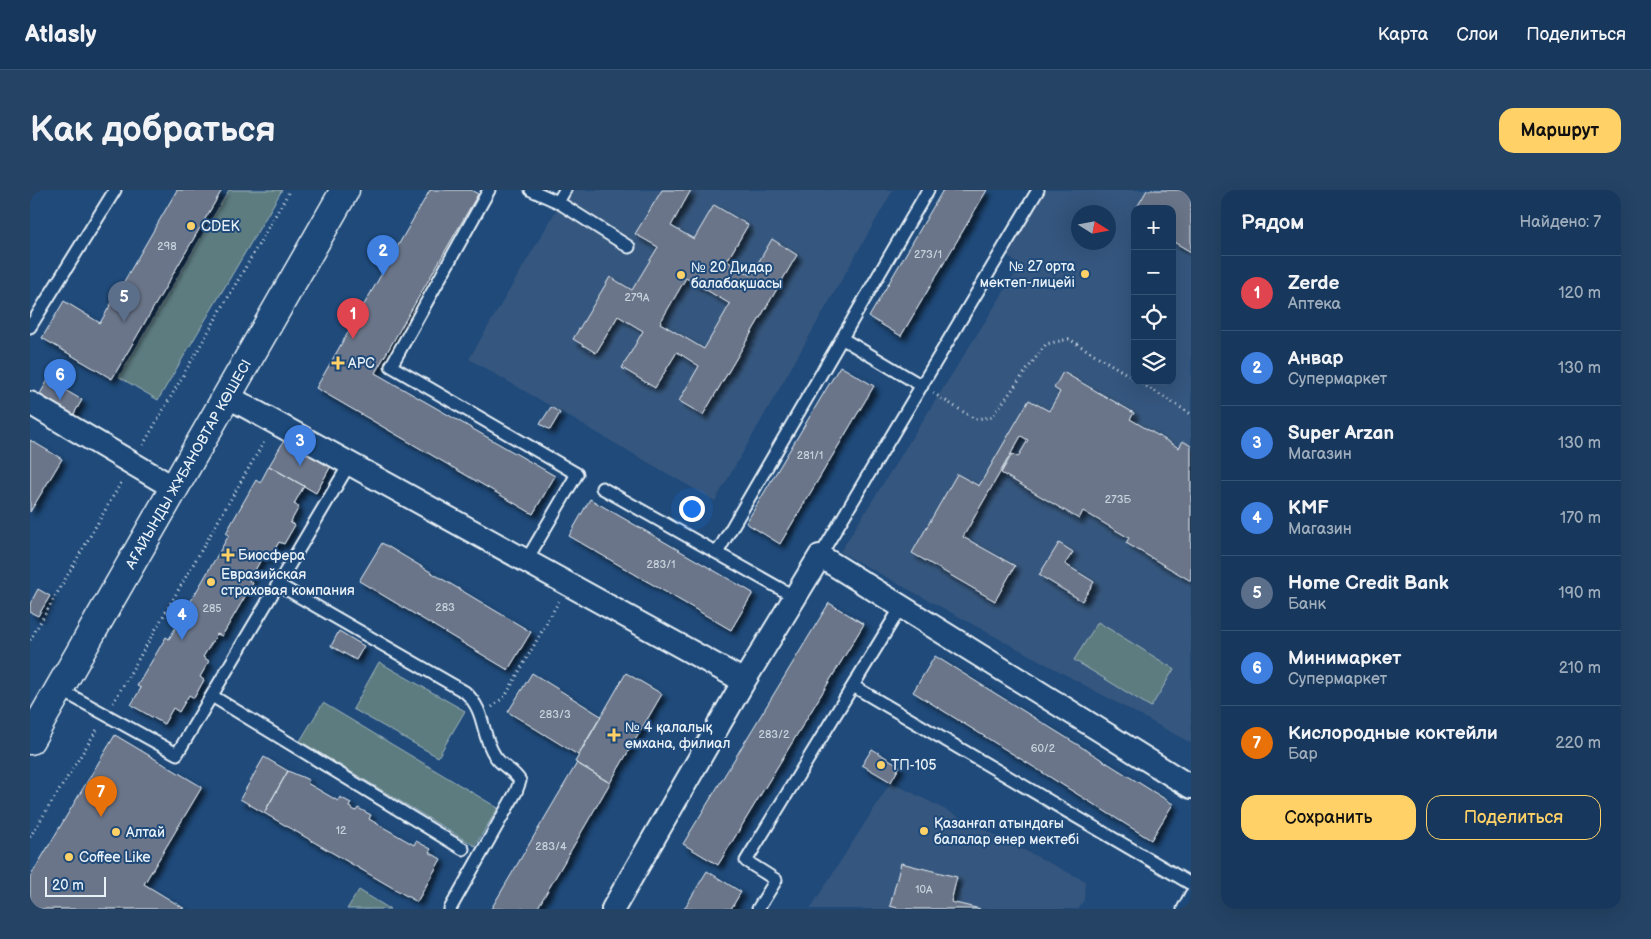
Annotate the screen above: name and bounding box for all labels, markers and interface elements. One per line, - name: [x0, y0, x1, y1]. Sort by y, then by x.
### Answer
- text: Atlasly: [25, 20, 96, 49]
- text: Карта: [1378, 24, 1428, 45]
- text: Слои: [1456, 24, 1498, 45]
- text: Поделиться: [1526, 24, 1626, 45]
- button: Маршрут: [1499, 108, 1621, 153]
- text: Как добраться: [30, 109, 276, 152]
- north arrow: [1071, 205, 1116, 250]
- map controls: [1131, 205, 1176, 385]
- button: +: [1131, 205, 1176, 250]
- text: Рядом: [1241, 210, 1304, 235]
- text: Найдено: 7: [1519, 213, 1601, 232]
- place label: CDEK: [201, 218, 240, 235]
- marker: CDEK: [185, 220, 197, 232]
- pin: 2: [367, 235, 399, 276]
- house number: 298: [157, 240, 177, 253]
- house number: 273/1: [914, 248, 942, 261]
- button: −: [1131, 250, 1176, 295]
- place label: № 27 орта мектеп-лицейі: [980, 258, 1076, 291]
- place label: № 20 Дидар балабақшасы: [691, 259, 782, 292]
- marker: № 27 орта мектеп-лицейі: [1079, 268, 1091, 280]
- marker: № 20 Дидар балабақшасы: [675, 269, 687, 281]
- text: Zerde: [1288, 272, 1339, 295]
- pin: 5: [108, 281, 140, 322]
- text: 1: [1254, 284, 1260, 303]
- text: 120 m: [1558, 284, 1601, 303]
- house number: 279А: [625, 291, 650, 304]
- button: locate: [1131, 295, 1176, 340]
- text: Аптека: [1288, 295, 1341, 314]
- pin: 1: [337, 298, 369, 339]
- button: layers: [1131, 340, 1176, 385]
- text: Анвар: [1288, 347, 1343, 370]
- place label: АРС: [347, 355, 375, 372]
- street label: АҒАЙЫНДЫ ЖҰБАНОВТАР КӨШЕСІ: [121, 357, 255, 573]
- marker: АРС: [332, 357, 344, 369]
- pin: 6: [44, 359, 76, 400]
- text: 2: [1252, 359, 1262, 378]
- text: 130 m: [1558, 359, 1601, 378]
- text: Супермаркет: [1288, 370, 1387, 389]
- text: Super Arzan: [1288, 422, 1394, 445]
- pin: 3: [284, 425, 316, 466]
- text: 3: [1252, 434, 1262, 453]
- text: 130 m: [1558, 434, 1601, 453]
- text: Магазин: [1288, 445, 1352, 464]
- house number: 281/1: [797, 449, 823, 462]
- house number: 273Б: [1105, 493, 1132, 506]
- your location: [679, 496, 705, 522]
- text: KMF: [1288, 497, 1329, 520]
- text: 4: [1252, 509, 1262, 528]
- text: 170 m: [1560, 509, 1601, 528]
- text: Магазин: [1288, 520, 1352, 539]
- place label: Биосфера: [238, 547, 306, 564]
- marker: Биосфера: [222, 549, 234, 561]
- house number: 283/1: [647, 558, 675, 571]
- place label: Евразийская страховая компания: [221, 566, 355, 599]
- text: Home Credit Bank: [1288, 572, 1449, 595]
- marker: Евразийская страховая компания: [205, 576, 217, 588]
- text: 5: [1252, 584, 1262, 603]
- text: 190 m: [1559, 584, 1601, 603]
- text: Банк: [1288, 595, 1326, 614]
- pin: 4: [166, 599, 198, 640]
- house number: 283: [435, 601, 455, 614]
- house number: 285: [202, 602, 222, 615]
- text: Минимаркет: [1288, 647, 1401, 670]
- text: 6: [1252, 659, 1262, 678]
- text: 210 m: [1559, 659, 1601, 678]
- text: Супермаркет: [1288, 670, 1387, 689]
- house number: 283/3: [539, 708, 571, 721]
- place label: № 4 қалалық емхана, филиал: [625, 719, 731, 752]
- text: Кислородные коктейли: [1288, 722, 1498, 745]
- marker: № 4 қалалық емхана, филиал: [607, 728, 621, 742]
- house number: 283/2: [758, 728, 790, 741]
- text: 7: [1253, 734, 1261, 753]
- text: 220 m: [1555, 734, 1601, 753]
- house number: 60/2: [1031, 742, 1056, 755]
- text: Бар: [1288, 745, 1318, 764]
- place label: ТП-105: [891, 757, 936, 774]
- marker: ТП-105: [875, 759, 887, 771]
- pin: 7: [85, 776, 117, 817]
- button: Сохранить: [1241, 795, 1416, 840]
- button: Поделиться: [1426, 795, 1601, 840]
- place label: Қазанғап атындағы балалар өнер мектебі: [934, 815, 1079, 848]
- place label: Алтай: [125, 824, 165, 841]
- house number: 12: [336, 824, 347, 837]
- marker: Қазанғап атындағы балалар өнер мектебі: [918, 825, 930, 837]
- marker: Алтай: [110, 826, 122, 838]
- house number: 283/4: [535, 840, 567, 853]
- place label: Coffee Like: [79, 849, 151, 866]
- marker: Coffee Like: [63, 851, 75, 863]
- scale bar: [45, 874, 106, 897]
- text: 20 m: [52, 877, 84, 894]
- house number: 10А: [915, 883, 933, 896]

